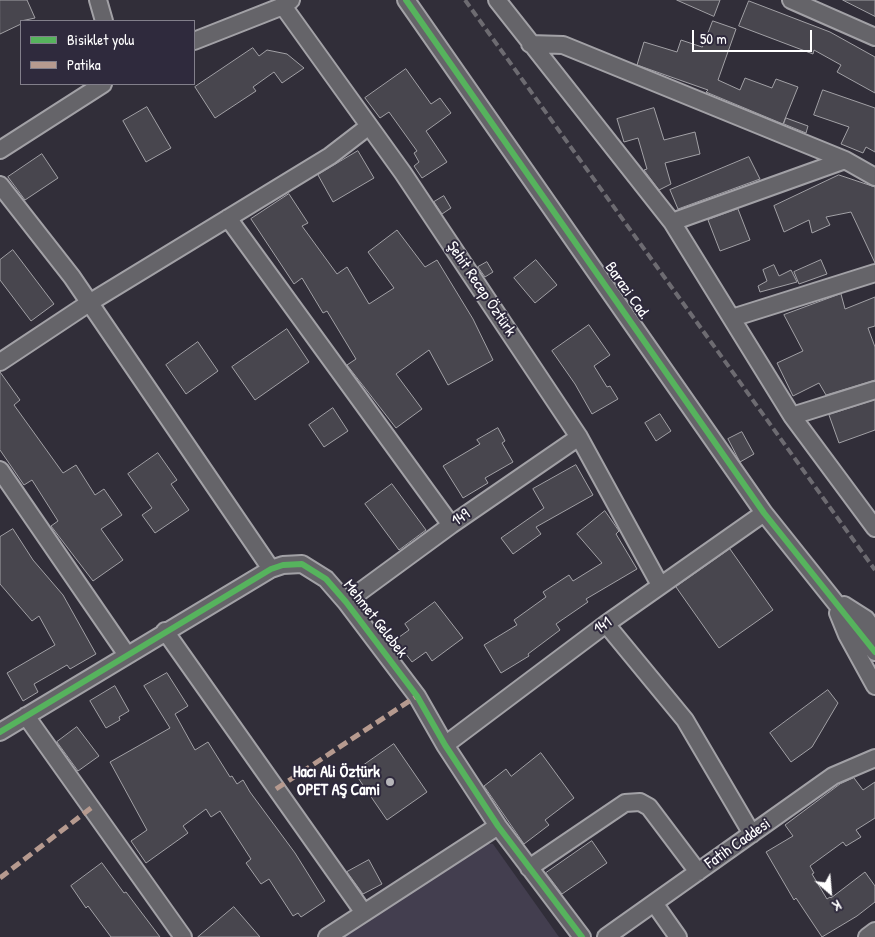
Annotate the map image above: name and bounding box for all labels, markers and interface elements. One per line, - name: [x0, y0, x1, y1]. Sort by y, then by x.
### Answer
- legend: [20, 20, 195, 85]
- scale bar: [695, 20, 815, 52]
- text: 50 m: [700, 28, 727, 49]
- text: Bisiklet yolu: [67, 29, 134, 50]
- text: Patika: [67, 54, 101, 75]
- street label: Şehit Recep Öztürk: [442, 238, 520, 340]
- street label: Barazi Cad.: [600, 259, 654, 323]
- street label: 149: [448, 505, 474, 531]
- street label: Mehmet Gelebek: [339, 576, 411, 662]
- street label: 141: [590, 613, 616, 639]
- place label: Hacı Ali Öztürk OPET AŞ Cami: [293, 763, 380, 801]
- marker: Hacı Ali Öztürk OPET AŞ Cami: [384, 776, 396, 788]
- street label: Fatih Caddesi: [702, 815, 774, 873]
- north arrow: [805, 867, 855, 917]
- text: K: [829, 896, 845, 916]

